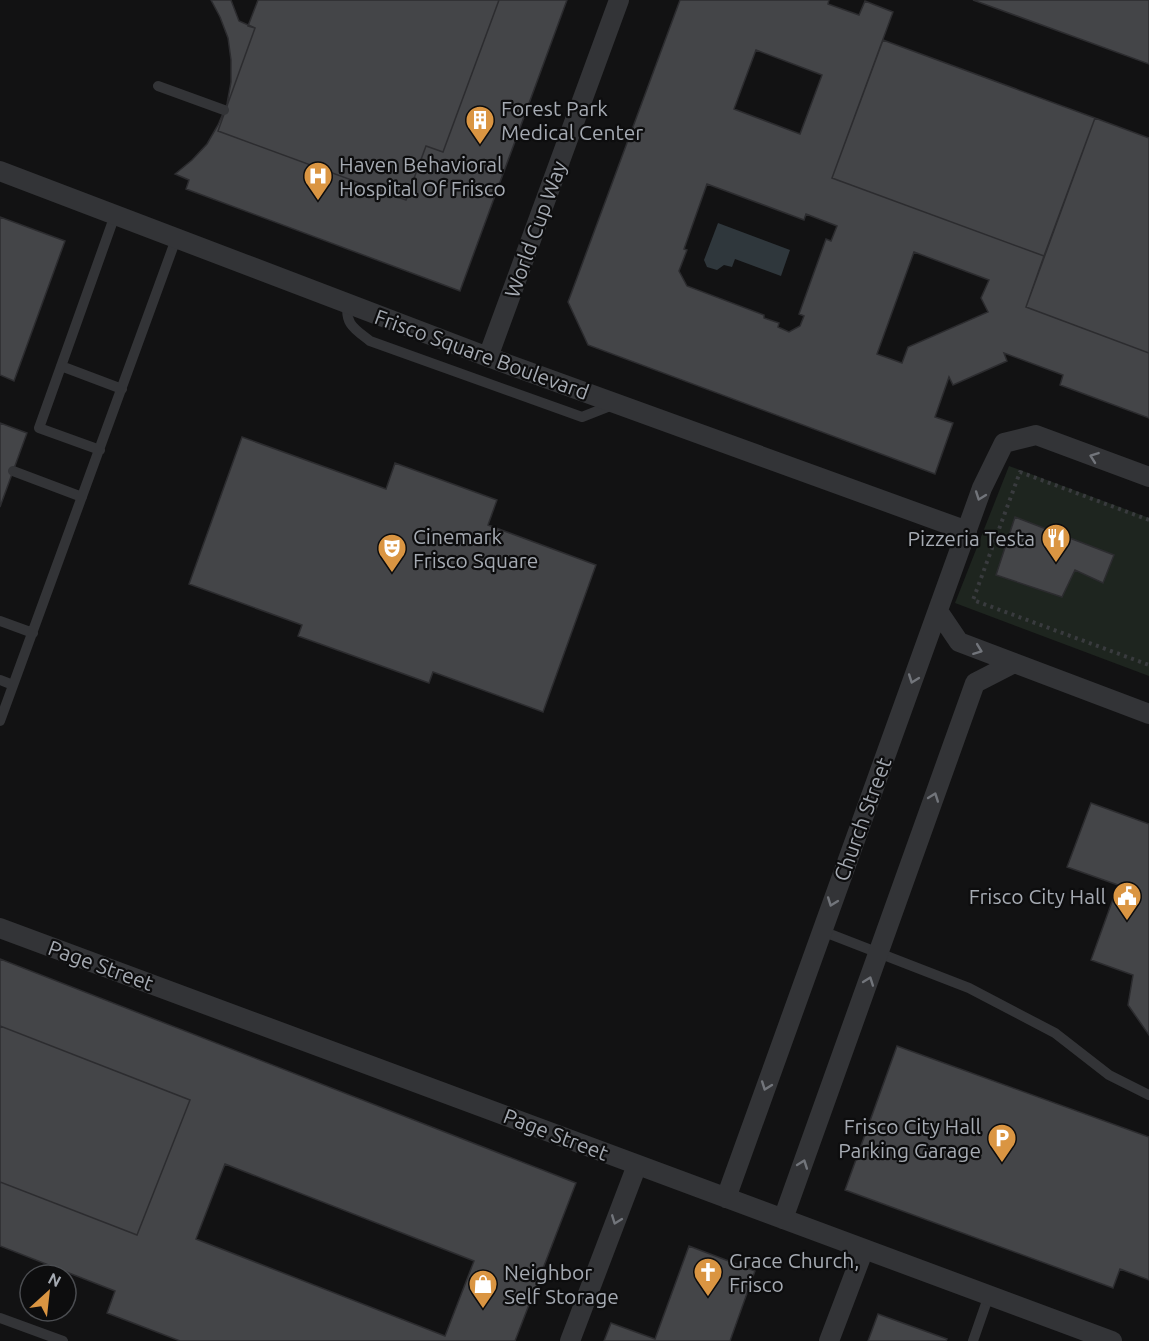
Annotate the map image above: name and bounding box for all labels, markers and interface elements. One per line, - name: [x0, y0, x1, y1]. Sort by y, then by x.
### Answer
- place label: Forest Park Medical Center: [501, 96, 643, 144]
- building icon: Forest Park Medical Center: [464, 104, 496, 146]
- place label: Haven Behavioral Hospital Of Frisco: [339, 152, 506, 200]
- street label: World Cup Way: [499, 157, 571, 301]
- hospital icon: Haven Behavioral Hospital Of Frisco: [302, 160, 334, 202]
- street label: Frisco Square Boulevard: [372, 304, 592, 404]
- one-way arrow: [1089, 451, 1100, 464]
- one-way arrow: [974, 490, 987, 501]
- restaurant icon: Pizzeria Testa: [1040, 522, 1072, 564]
- place label: Cinemark Frisco Square: [413, 524, 538, 572]
- place label: Pizzeria Testa: [908, 526, 1035, 550]
- theatre icon: Cinemark Frisco Square: [376, 532, 408, 574]
- one-way arrow: [972, 642, 983, 655]
- one-way arrow: [907, 673, 920, 684]
- street label: Church Street: [828, 754, 896, 884]
- one-way arrow: [927, 792, 940, 803]
- public building icon: Frisco City Hall: [1111, 880, 1143, 922]
- place label: Frisco City Hall: [969, 884, 1106, 908]
- one-way arrow: [827, 896, 840, 907]
- street label: Page Street: [45, 935, 157, 995]
- one-way arrow: [861, 976, 874, 986]
- one-way arrow: [761, 1080, 774, 1091]
- street label: Page Street: [500, 1103, 612, 1165]
- place label: Frisco City Hall Parking Garage: [838, 1114, 981, 1162]
- parking icon: Frisco City Hall Parking Garage: [986, 1122, 1018, 1164]
- one-way arrow: [796, 1159, 808, 1170]
- one-way arrow: [611, 1214, 623, 1225]
- place label: Grace Church, Frisco: [729, 1248, 859, 1296]
- church icon: Grace Church, Frisco: [692, 1256, 724, 1298]
- place label: Neighbor Self Storage: [504, 1260, 619, 1308]
- north arrow: [18, 1263, 78, 1323]
- shop icon: Neighbor Self Storage: [467, 1268, 499, 1310]
- text: N: [45, 1269, 64, 1290]

